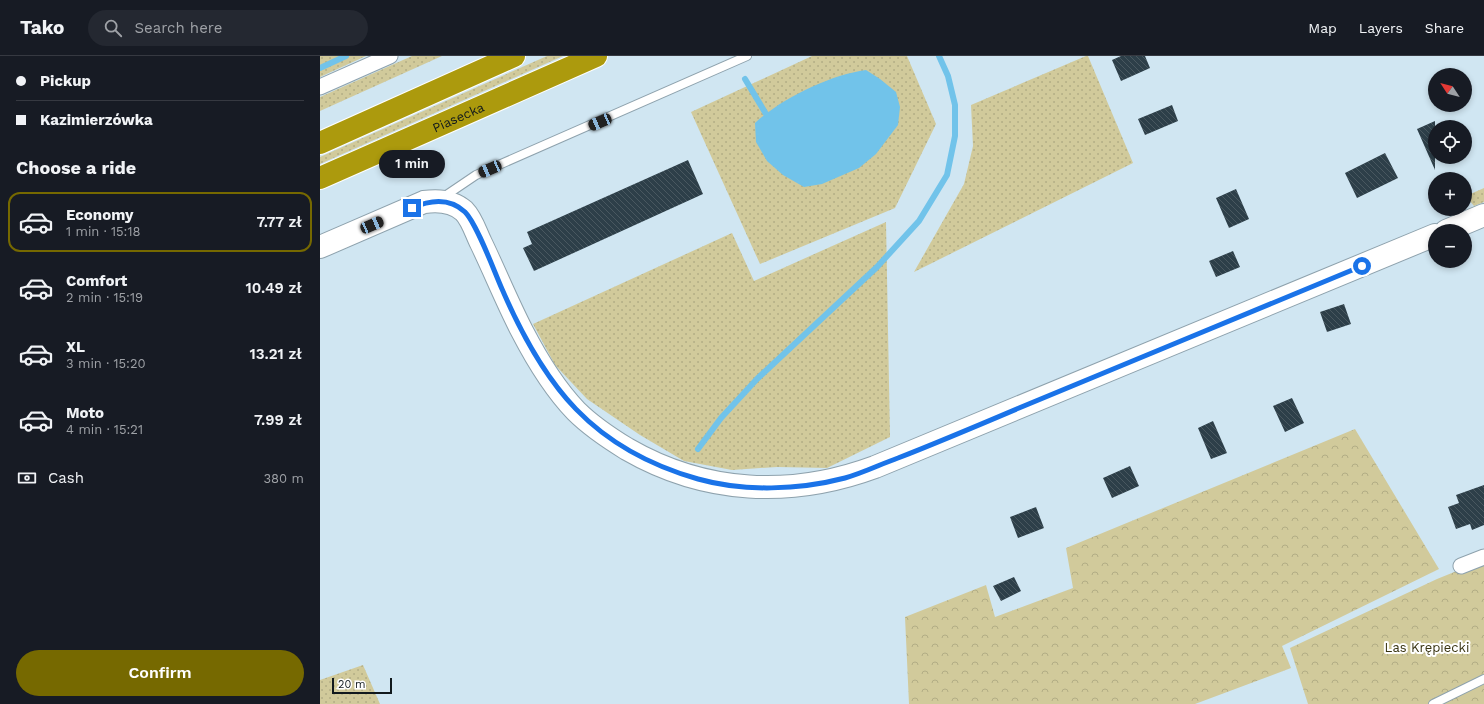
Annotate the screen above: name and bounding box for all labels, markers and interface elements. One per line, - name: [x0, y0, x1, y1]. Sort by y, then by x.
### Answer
- search box: [88, 10, 368, 46]
- text: Tako: [20, 16, 64, 39]
- icon: search: [102, 17, 124, 39]
- text: Search here: [134, 19, 222, 37]
- text: Map: [1308, 20, 1337, 36]
- text: Layers: [1359, 20, 1403, 36]
- text: Share: [1425, 20, 1464, 36]
- north arrow: [1428, 68, 1472, 112]
- map controls: [1428, 68, 1472, 268]
- text: Pickup: [40, 72, 91, 90]
- street label: Piasecka: [430, 99, 487, 135]
- text: Kazimierzówka: [40, 111, 153, 129]
- car: [587, 112, 613, 132]
- button: locate: [1428, 120, 1472, 164]
- callout: 1 min: [379, 150, 445, 178]
- text: 1 min: [395, 156, 429, 171]
- text: Choose a ride: [16, 157, 136, 178]
- car: [477, 159, 503, 179]
- button: +: [1428, 172, 1472, 216]
- route end: [403, 199, 421, 217]
- icon: car: [18, 204, 54, 240]
- text: Economy: [66, 206, 133, 224]
- text: 7.77 zł: [257, 213, 302, 231]
- car: [359, 215, 385, 235]
- text: 1 min · 15:18: [66, 224, 141, 239]
- button: −: [1428, 224, 1472, 268]
- route start: [1353, 257, 1371, 275]
- icon: car: [18, 270, 54, 306]
- text: Comfort: [66, 272, 127, 290]
- text: 10.49 zł: [245, 279, 302, 297]
- text: 2 min · 15:19: [66, 290, 143, 305]
- icon: car: [18, 336, 54, 372]
- text: XL: [66, 338, 85, 356]
- text: 13.21 zł: [249, 345, 302, 363]
- text: 3 min · 15:20: [66, 356, 146, 371]
- icon: car: [18, 402, 54, 438]
- text: Moto: [66, 404, 104, 422]
- text: 7.99 zł: [254, 411, 302, 429]
- text: 4 min · 15:21: [66, 422, 143, 437]
- icon: cash: [16, 467, 38, 489]
- text: Cash: [48, 469, 84, 487]
- text: 380 m: [264, 471, 304, 486]
- park label: Las Krępiecki: [1385, 640, 1469, 655]
- button: Confirm: [16, 650, 304, 696]
- scale bar: [332, 676, 392, 695]
- text: 20 m: [338, 678, 366, 691]

